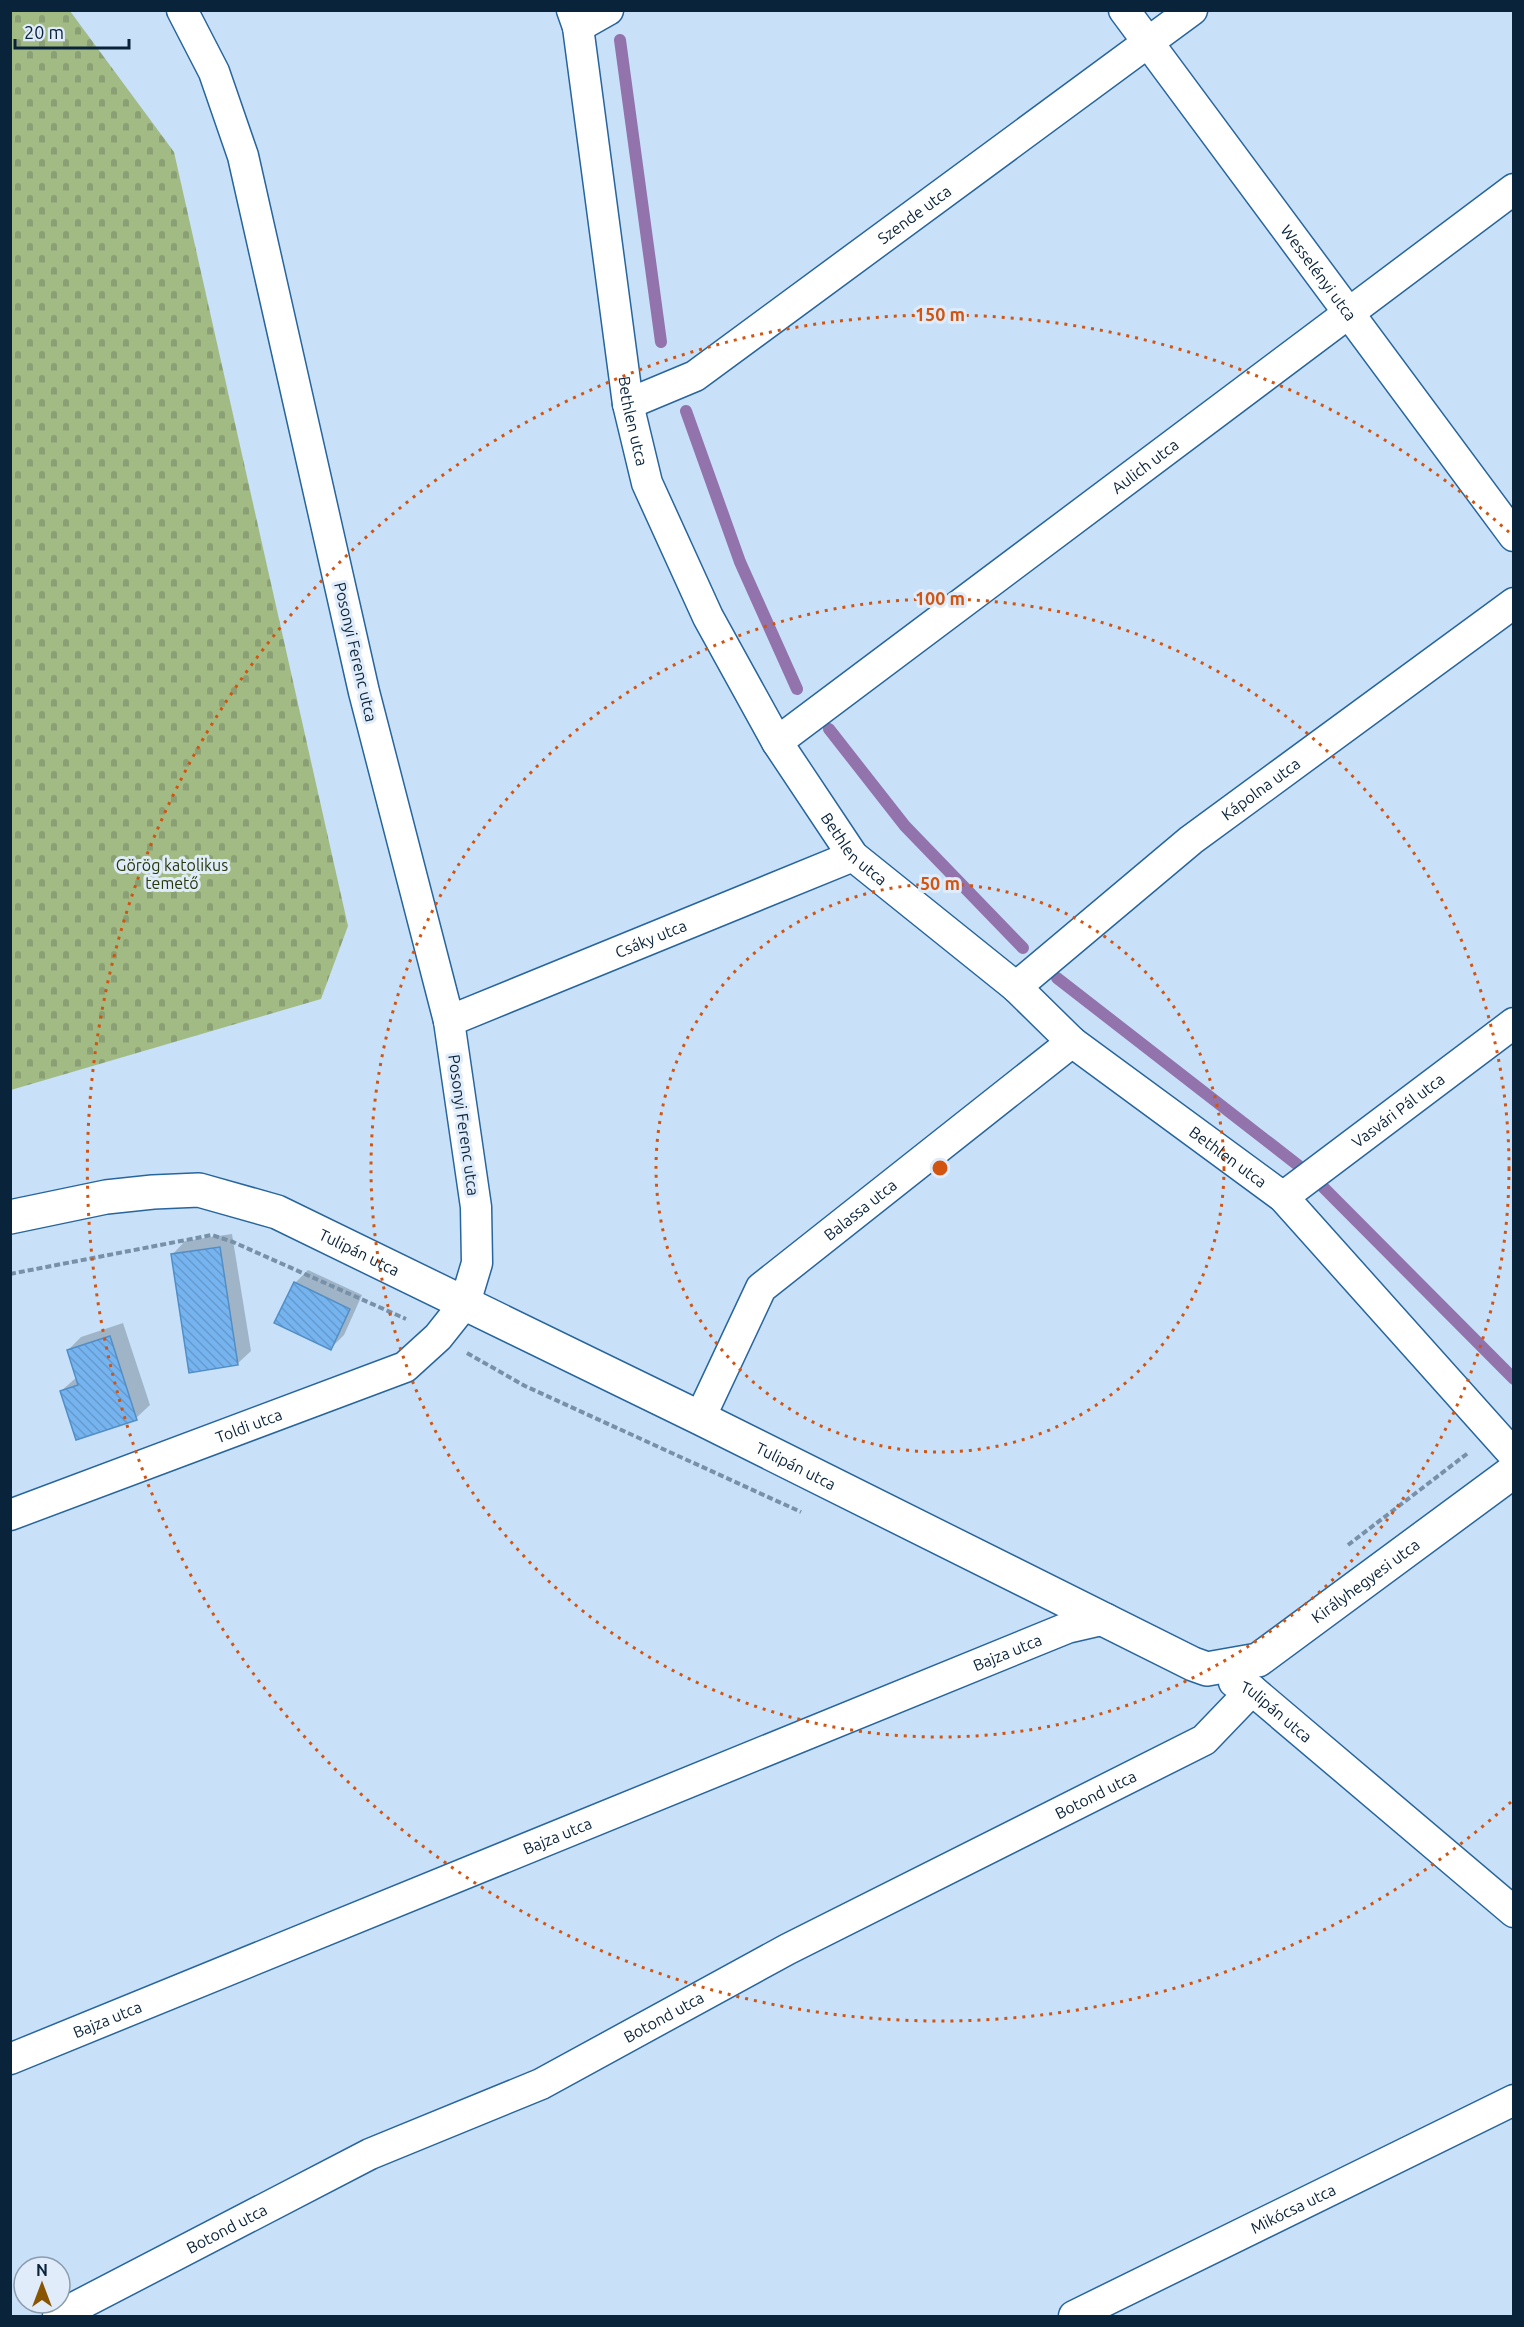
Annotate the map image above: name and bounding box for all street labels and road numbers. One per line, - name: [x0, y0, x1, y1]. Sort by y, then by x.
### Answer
- street label: Szende utca: [874, 182, 955, 247]
- street label: Wesselényi utca: [1277, 221, 1360, 324]
- street label: Bethlen utca: [615, 375, 652, 468]
- street label: Aulich utca: [1108, 435, 1182, 497]
- street label: Posonyi Ferenc utca: [331, 580, 381, 724]
- street label: Kápolna utca: [1218, 754, 1304, 824]
- street label: Bethlen utca: [818, 809, 891, 889]
- street label: Csáky utca: [612, 916, 689, 961]
- street label: Posonyi Ferenc utca: [445, 1053, 483, 1197]
- street label: Vasvári Pál utca: [1348, 1070, 1448, 1151]
- street label: Bethlen utca: [1186, 1122, 1270, 1191]
- street label: Balassa utca: [820, 1175, 900, 1244]
- street label: Tulipán utca: [316, 1225, 402, 1279]
- street label: Toldi utca: [213, 1405, 285, 1446]
- street label: Tulipán utca: [753, 1438, 839, 1493]
- street label: Királyhegyesi utca: [1308, 1535, 1423, 1626]
- street label: Bajza utca: [970, 1630, 1044, 1674]
- street label: Tulipán utca: [1238, 1677, 1316, 1746]
- street label: Botond utca: [1052, 1767, 1139, 1822]
- street label: Bajza utca: [520, 1814, 594, 1858]
- street label: Botond utca: [620, 1988, 707, 2046]
- street label: Bajza utca: [70, 1997, 144, 2041]
- street label: Mikócsa utca: [1248, 2180, 1338, 2237]
- street label: Botond utca: [183, 2200, 270, 2257]

